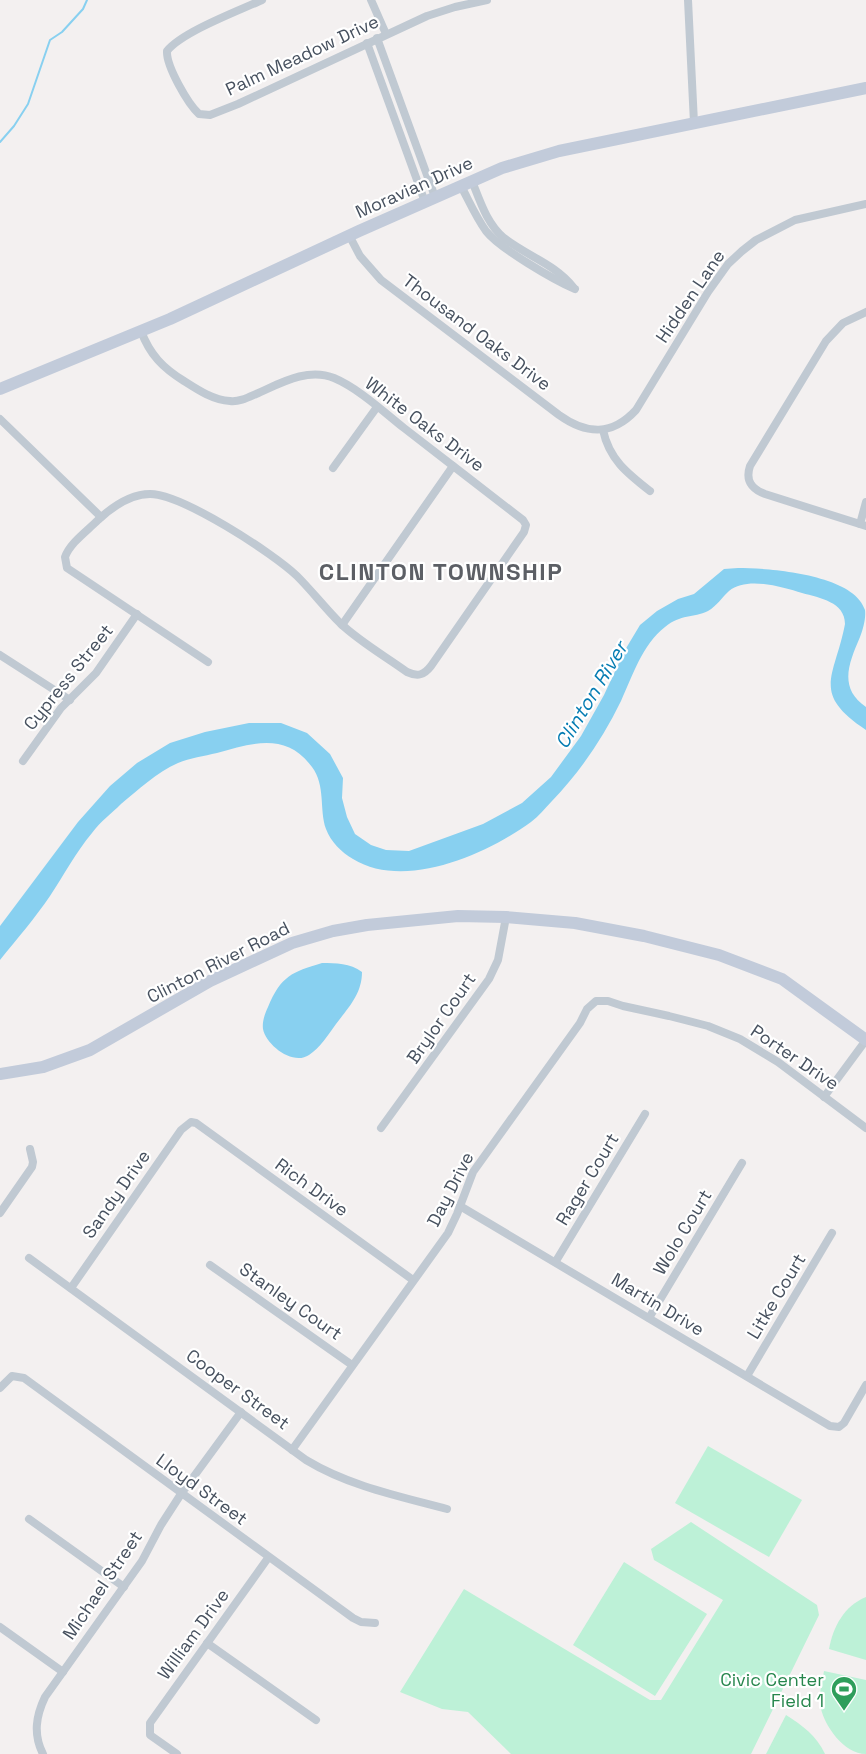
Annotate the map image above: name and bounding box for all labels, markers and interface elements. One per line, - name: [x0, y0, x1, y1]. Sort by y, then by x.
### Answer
- street label: Palm Meadow Drive: [222, 9, 382, 101]
- street label: Moravian Drive: [352, 151, 476, 223]
- street label: Hidden Lane: [650, 245, 730, 347]
- street label: Thousand Oaks Drive: [398, 269, 556, 395]
- street label: White Oaks Drive: [361, 372, 489, 476]
- district label: CLINTON TOWNSHIP: [319, 556, 563, 587]
- street label: Cypress Street: [18, 619, 118, 735]
- water label: Clinton River: [549, 635, 634, 753]
- street label: Clinton River Road: [143, 916, 293, 1008]
- street label: Brylor Court: [401, 968, 481, 1068]
- street label: Porter Drive: [746, 1019, 844, 1095]
- street label: Rager Court: [550, 1129, 624, 1229]
- street label: Sandy Drive: [77, 1145, 155, 1243]
- street label: Day Drive: [421, 1148, 479, 1230]
- street label: Rich Drive: [271, 1153, 353, 1221]
- street label: Wolo Court: [648, 1185, 716, 1279]
- street label: Litke Court: [741, 1249, 811, 1343]
- street label: Stanley Court: [235, 1257, 347, 1345]
- street label: Martin Drive: [607, 1267, 709, 1341]
- street label: Cooper Street: [182, 1344, 294, 1434]
- street label: Lloyd Street: [152, 1448, 252, 1530]
- street label: Michael Street: [57, 1526, 147, 1644]
- street label: William Drive: [152, 1584, 234, 1684]
- place label: Civic Center Field 1: [720, 1668, 824, 1712]
- sports icon: Civic Center Field 1: [829, 1674, 859, 1712]

